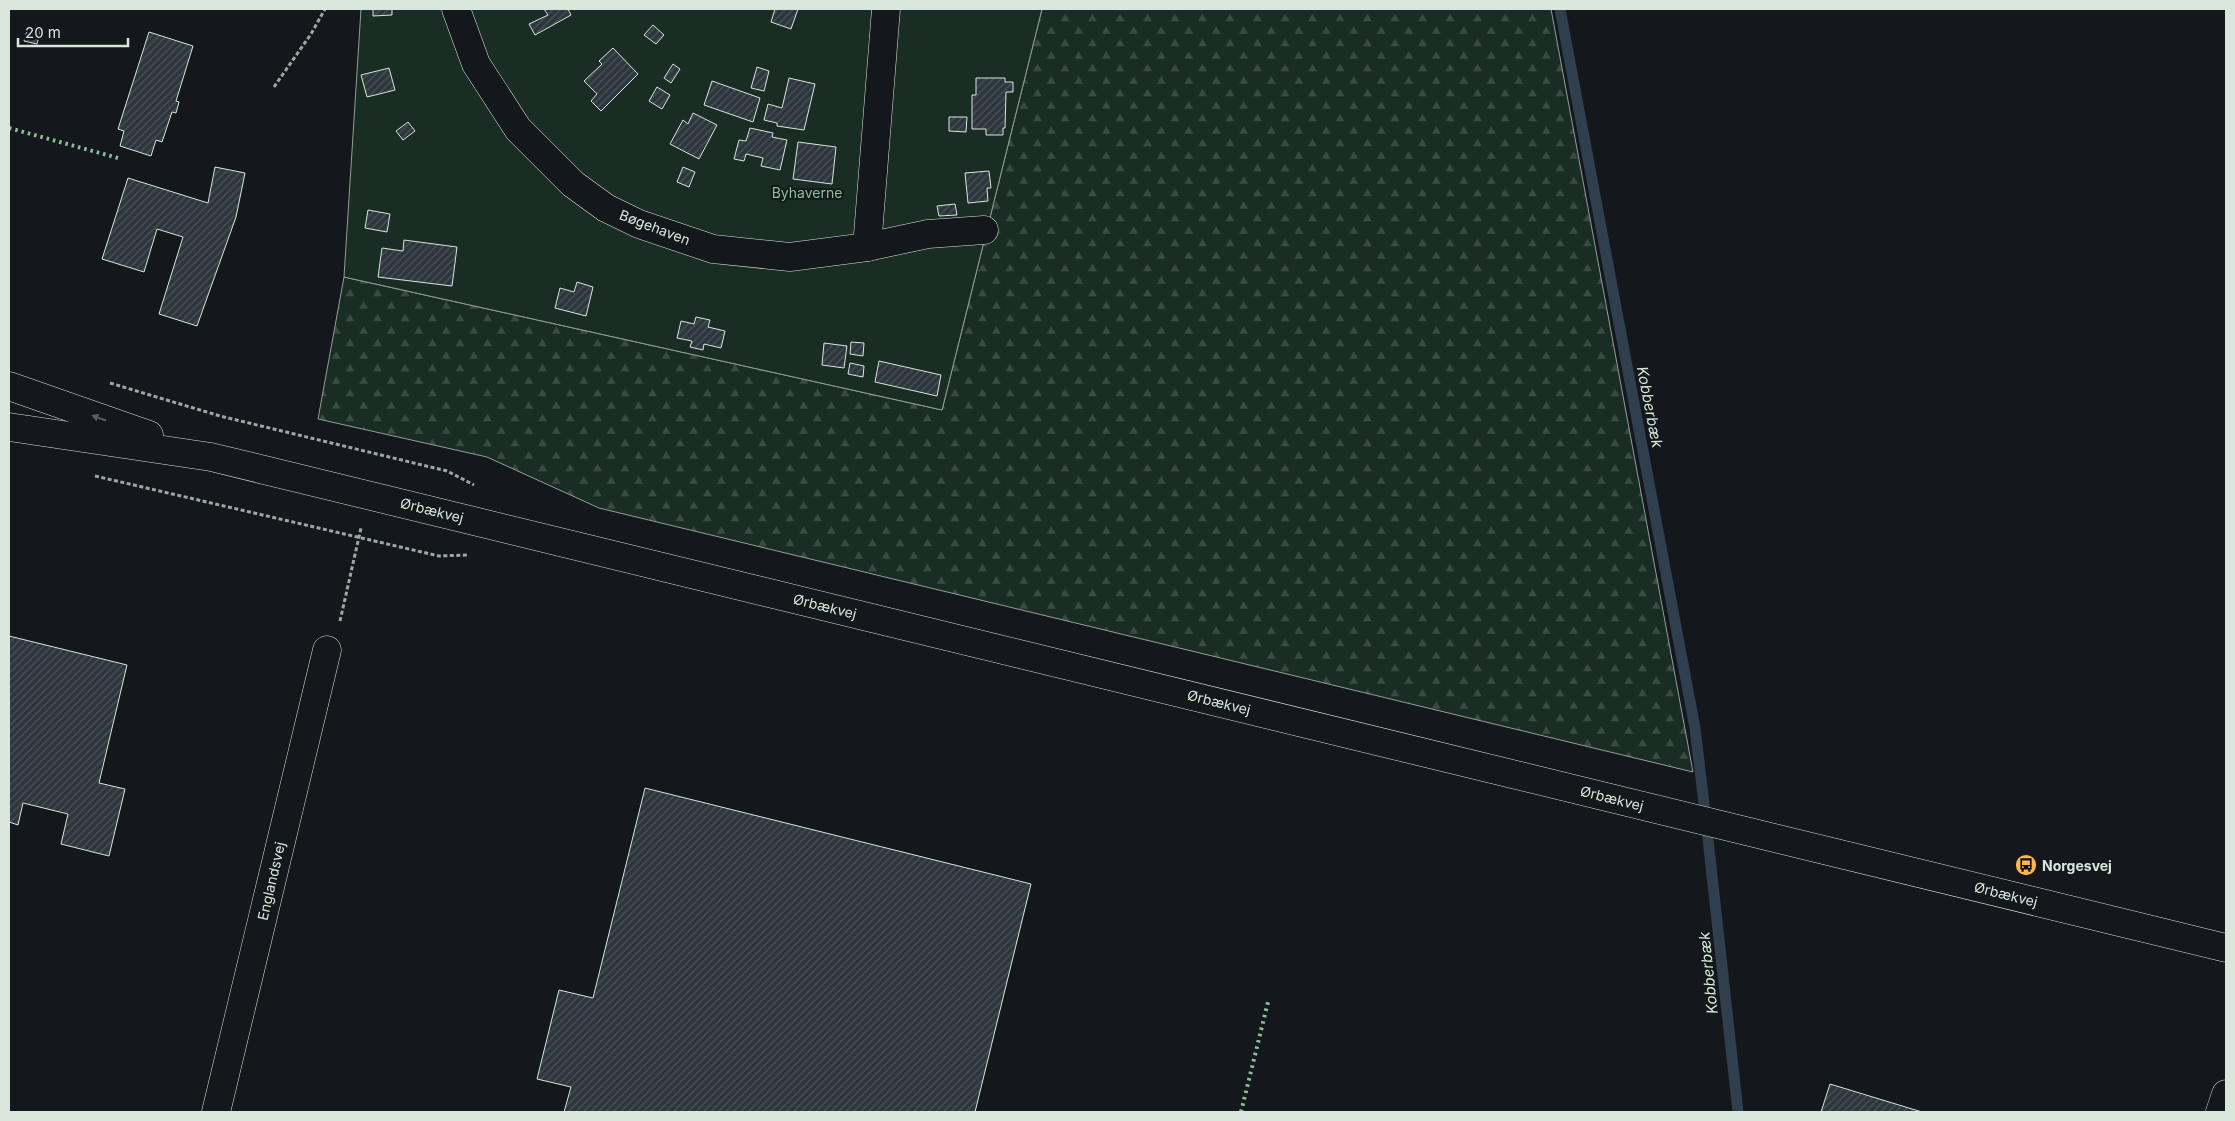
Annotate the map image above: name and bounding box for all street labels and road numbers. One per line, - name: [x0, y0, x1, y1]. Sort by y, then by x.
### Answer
- street label: Bøgehaven: [617, 206, 693, 248]
- street label: Ørbækvej: [399, 494, 465, 526]
- street label: Ørbækvej: [792, 590, 858, 622]
- street label: Ørbækvej: [1186, 686, 1252, 718]
- street label: Ørbækvej: [1579, 782, 1645, 814]
- street label: Englandsvej: [254, 840, 288, 922]
- street label: Ørbækvej: [1973, 878, 2039, 910]

